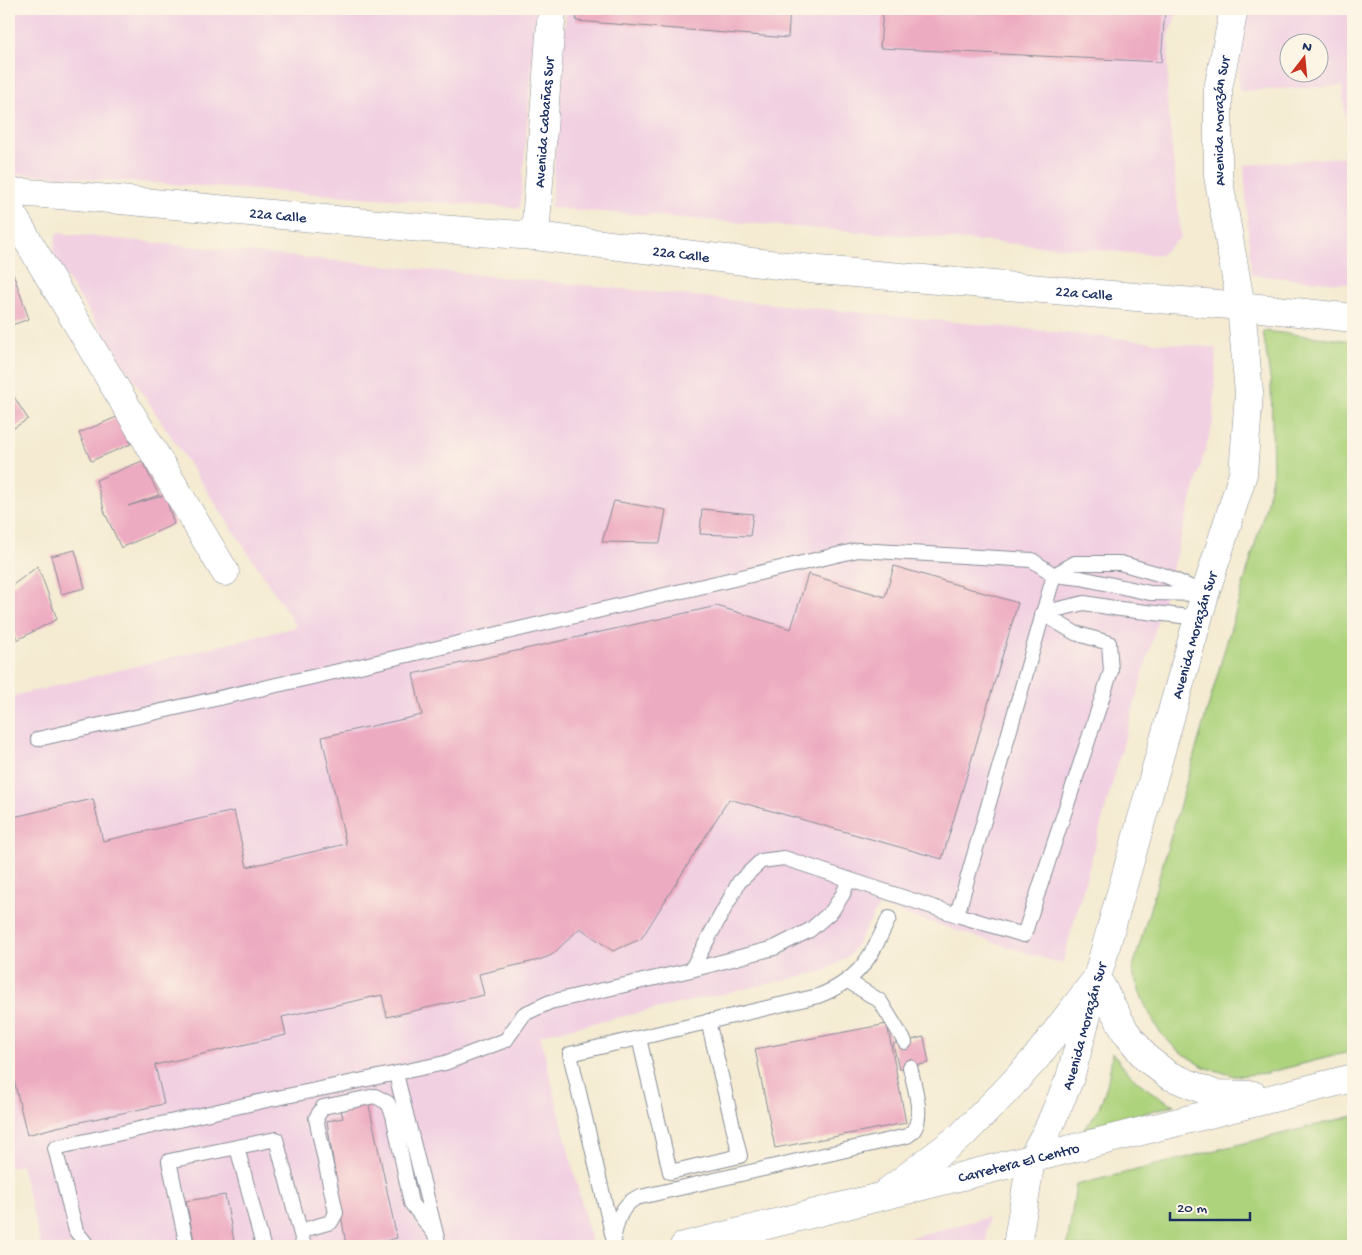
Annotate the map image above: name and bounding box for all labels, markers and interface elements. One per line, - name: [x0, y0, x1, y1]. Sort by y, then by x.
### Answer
- north arrow: [1280, 32, 1330, 82]
- text: N: [1300, 38, 1314, 57]
- street label: Avenida Morazán Sur: [1211, 53, 1236, 188]
- street label: Avenida Cabañas Sur: [532, 55, 559, 188]
- street label: 22a Calle: [248, 205, 308, 228]
- street label: 22a Calle: [651, 243, 711, 268]
- street label: 22a Calle: [1055, 283, 1114, 306]
- street label: Avenida Morazán Sur: [1169, 568, 1223, 701]
- street label: Avenida Morazán Sur: [1059, 959, 1112, 1093]
- street label: Carretera El Centro: [957, 1140, 1082, 1188]
- scale bar: [1170, 1190, 1250, 1222]
- text: 20 m: [1177, 1200, 1207, 1218]

